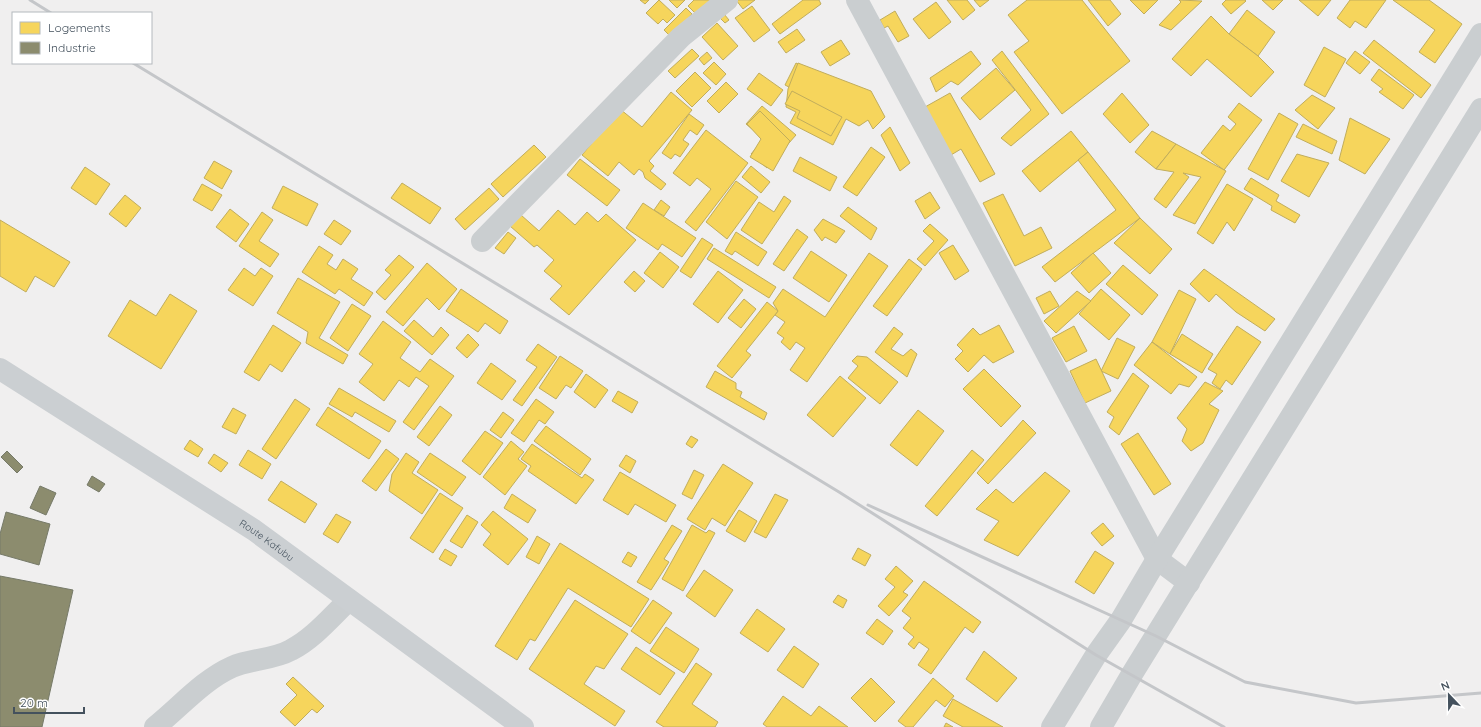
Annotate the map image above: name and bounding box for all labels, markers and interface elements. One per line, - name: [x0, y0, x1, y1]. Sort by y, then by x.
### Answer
- legend: [12, 12, 152, 64]
- text: Logements: [48, 20, 111, 35]
- text: Industrie: [48, 40, 96, 55]
- street label: Route Kafubu: [237, 517, 297, 564]
- north arrow: [1429, 675, 1469, 715]
- text: N: [1439, 678, 1452, 694]
- scale bar: [14, 689, 84, 715]
- text: 20 m: [20, 695, 48, 710]

